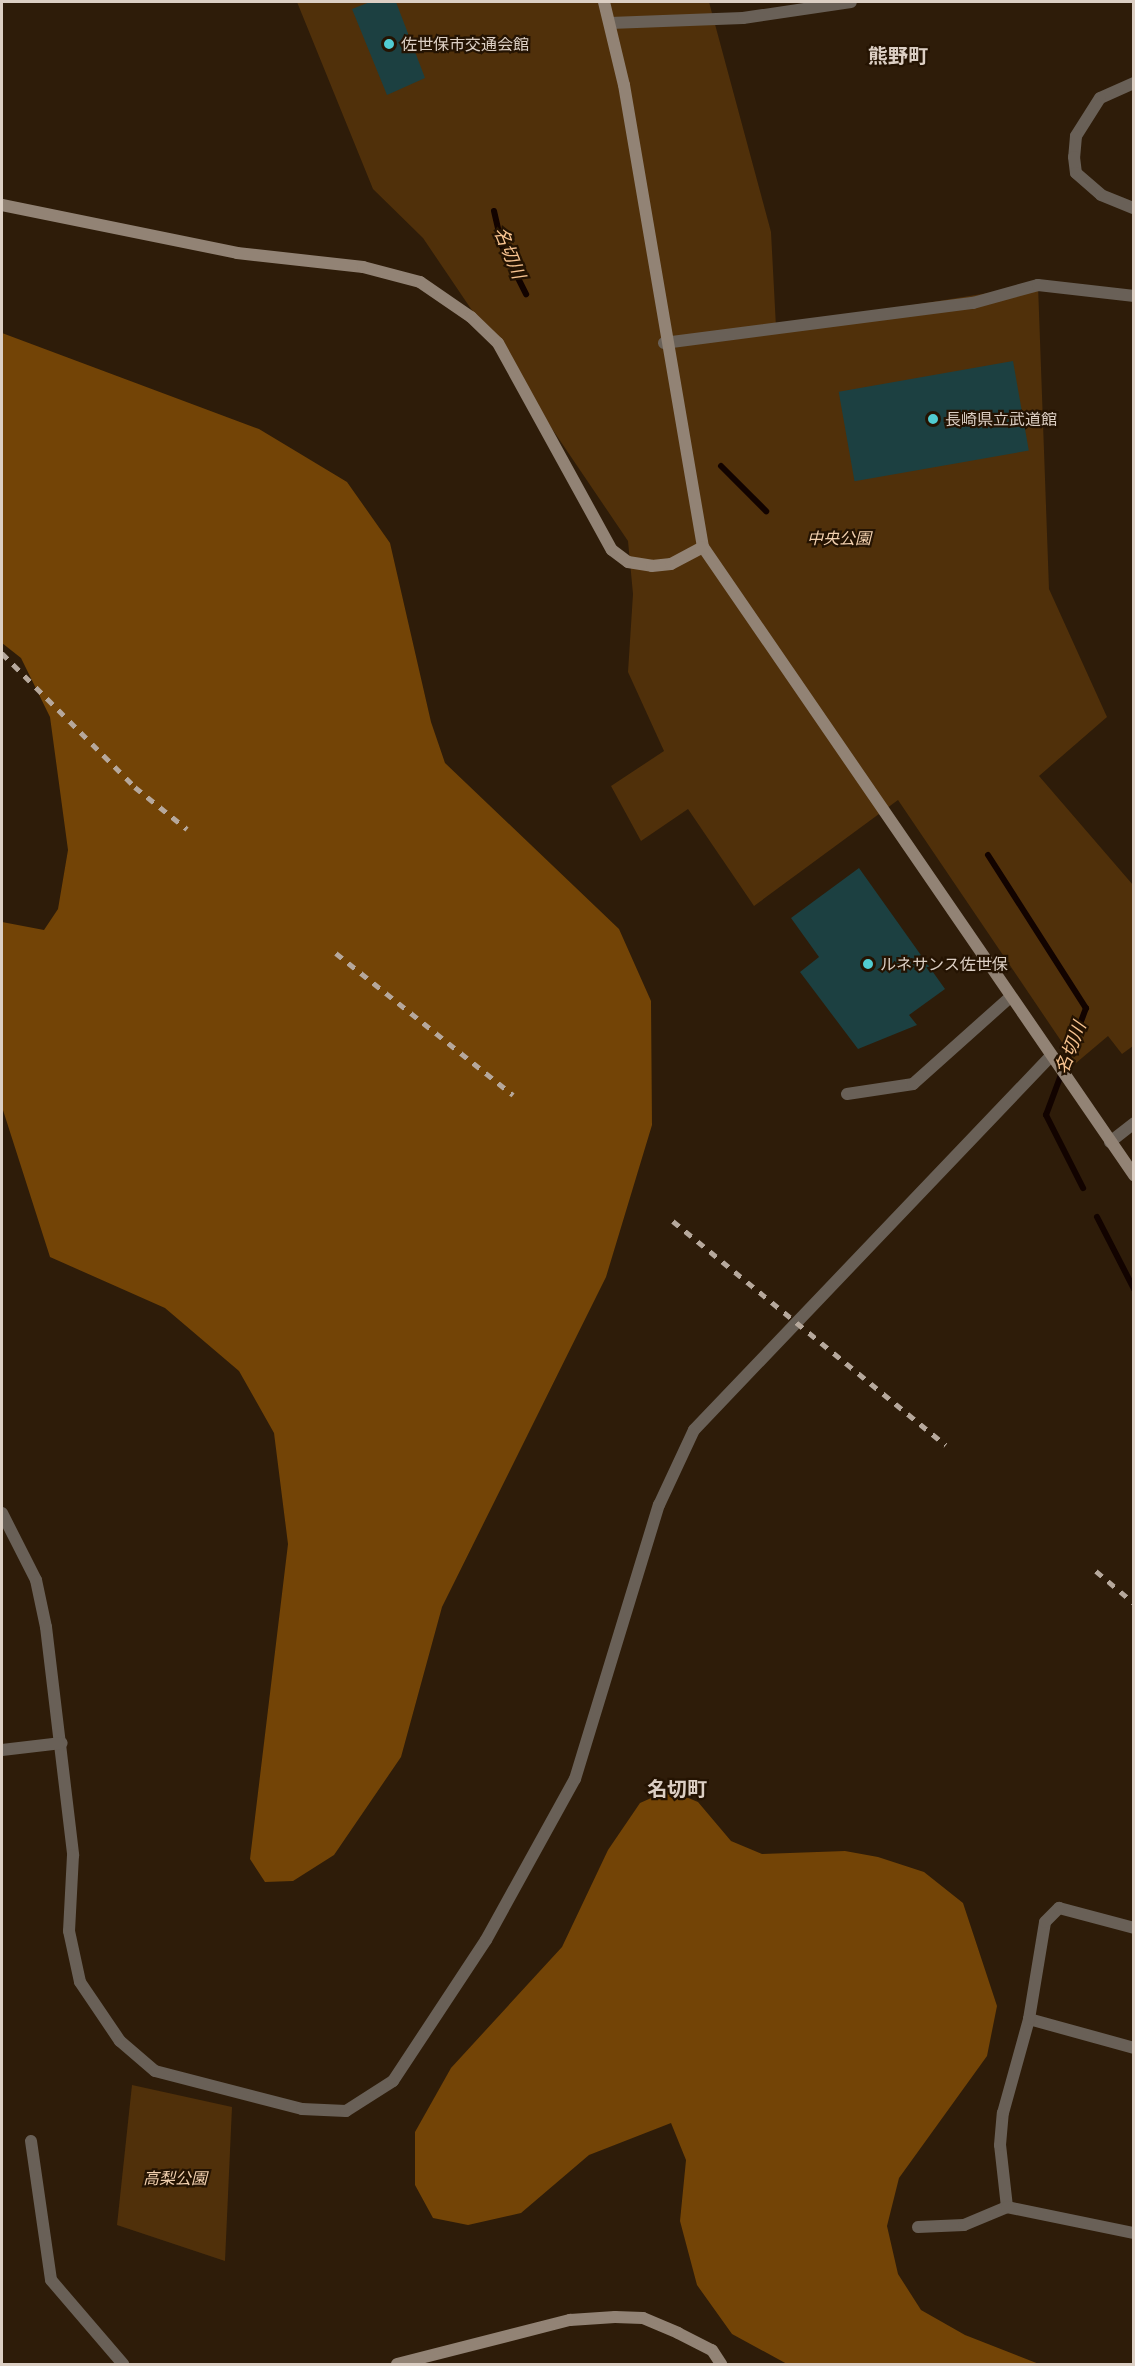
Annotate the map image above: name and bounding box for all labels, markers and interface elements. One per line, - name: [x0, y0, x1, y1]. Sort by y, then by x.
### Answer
- place label: 佐世保市交通会館: [401, 34, 529, 54]
- marker: 佐世保市交通会館: [382, 37, 396, 51]
- district label: 熊野町: [868, 43, 928, 67]
- water label: 名切川: [489, 224, 529, 282]
- place label: 長崎県立武道館: [945, 409, 1057, 429]
- marker: 長崎県立武道館: [926, 412, 940, 426]
- park label: 中央公園: [807, 528, 871, 548]
- place label: ルネサンス佐世保: [880, 954, 1008, 974]
- marker: ルネサンス佐世保: [861, 957, 875, 971]
- water label: 名切川: [1051, 1019, 1091, 1077]
- district label: 名切町: [647, 1776, 707, 1800]
- park label: 高梨公園: [143, 2168, 207, 2188]

